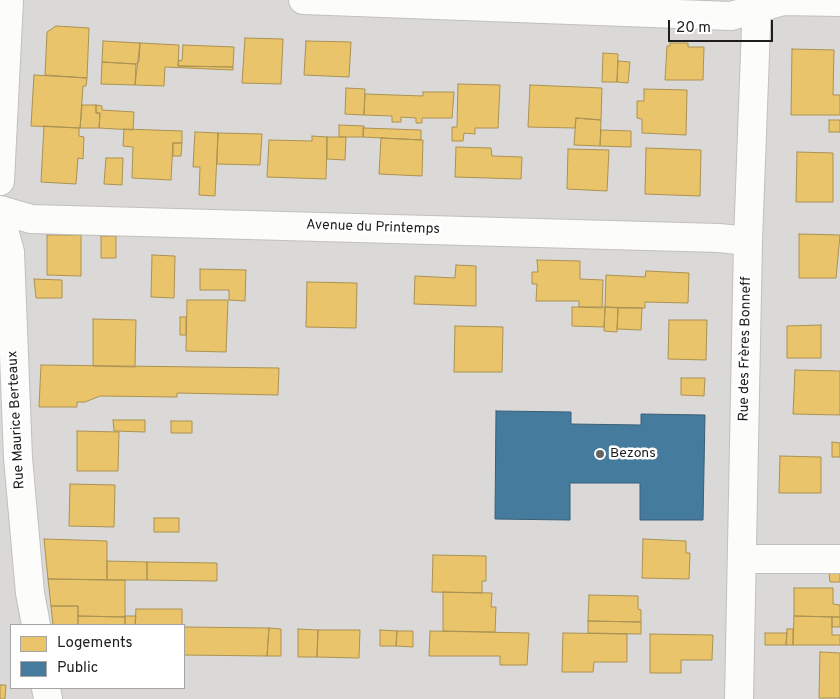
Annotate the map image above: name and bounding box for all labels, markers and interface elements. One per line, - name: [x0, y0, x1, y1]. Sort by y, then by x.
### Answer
- scale bar: [670, 10, 775, 42]
- text: 20 m: [676, 19, 711, 38]
- street label: Avenue du Printemps: [306, 217, 440, 239]
- street label: Rue des Frères Bonneff: [736, 276, 756, 422]
- street label: Rue Maurice Berteaux: [5, 350, 29, 490]
- place label: Bezons: [610, 446, 656, 462]
- marker: Bezons: [594, 448, 606, 460]
- legend: [10, 624, 185, 689]
- text: Logements: [57, 634, 133, 653]
- text: Public: [57, 659, 98, 678]

